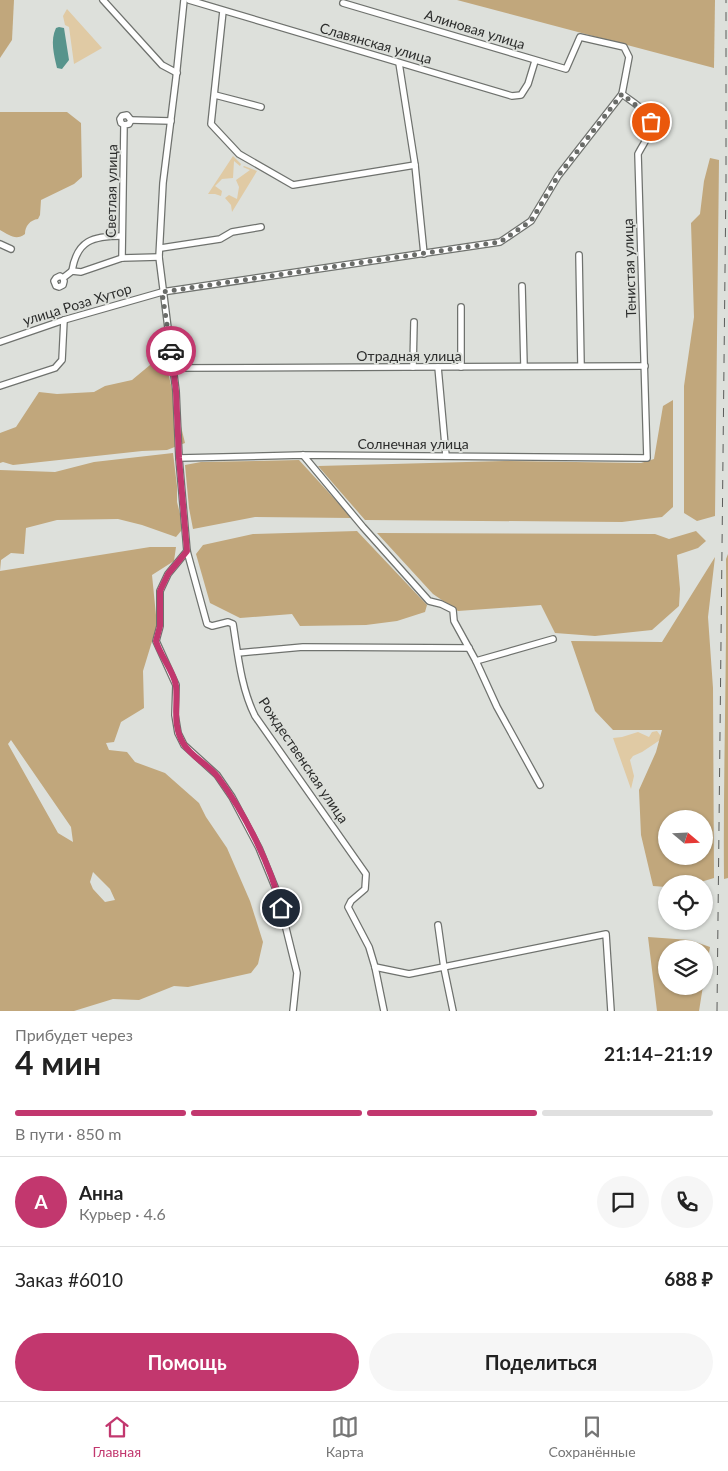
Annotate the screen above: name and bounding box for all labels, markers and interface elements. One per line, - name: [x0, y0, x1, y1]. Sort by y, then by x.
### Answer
- street label: Алиновая улица: [423, 6, 527, 52]
- street label: Славянская улица: [318, 19, 434, 67]
- pin: [630, 101, 672, 143]
- icon: bag: [637, 108, 665, 136]
- street label: Светлая улица: [102, 144, 120, 238]
- street label: Тенистая улица: [619, 218, 639, 318]
- street label: улица Роза Хутор: [21, 279, 134, 329]
- courier: [146, 326, 196, 376]
- icon: car: [157, 337, 185, 365]
- street label: Отрадная улица: [356, 347, 462, 364]
- street label: Солнечная улица: [357, 435, 469, 452]
- street label: Рождественская улица: [256, 694, 353, 826]
- north arrow: [658, 810, 712, 865]
- map controls: [658, 810, 713, 995]
- button: locate: [658, 875, 713, 930]
- pin: [260, 887, 302, 929]
- icon: home: [267, 894, 295, 922]
- button: layers: [658, 940, 713, 995]
- text: Прибудет через: [15, 1025, 133, 1044]
- text: 21:14–21:19: [604, 1042, 713, 1065]
- text: 4 мин: [15, 1043, 101, 1082]
- text: В пути · 850 m: [15, 1124, 121, 1143]
- button: chat: [597, 1176, 649, 1228]
- button: phone: [661, 1176, 713, 1228]
- text: Анна: [79, 1181, 123, 1204]
- text: А: [34, 1190, 48, 1213]
- text: Курьер · 4.6: [79, 1204, 166, 1223]
- text: 688 ₽: [664, 1267, 713, 1290]
- text: Заказ #6010: [15, 1268, 123, 1291]
- button: Помощь: [15, 1333, 359, 1391]
- button: Поделиться: [369, 1333, 713, 1391]
- tab: Главная: [92, 1413, 141, 1460]
- tab: Карта: [326, 1413, 364, 1460]
- tab: Сохранённые: [548, 1413, 636, 1460]

